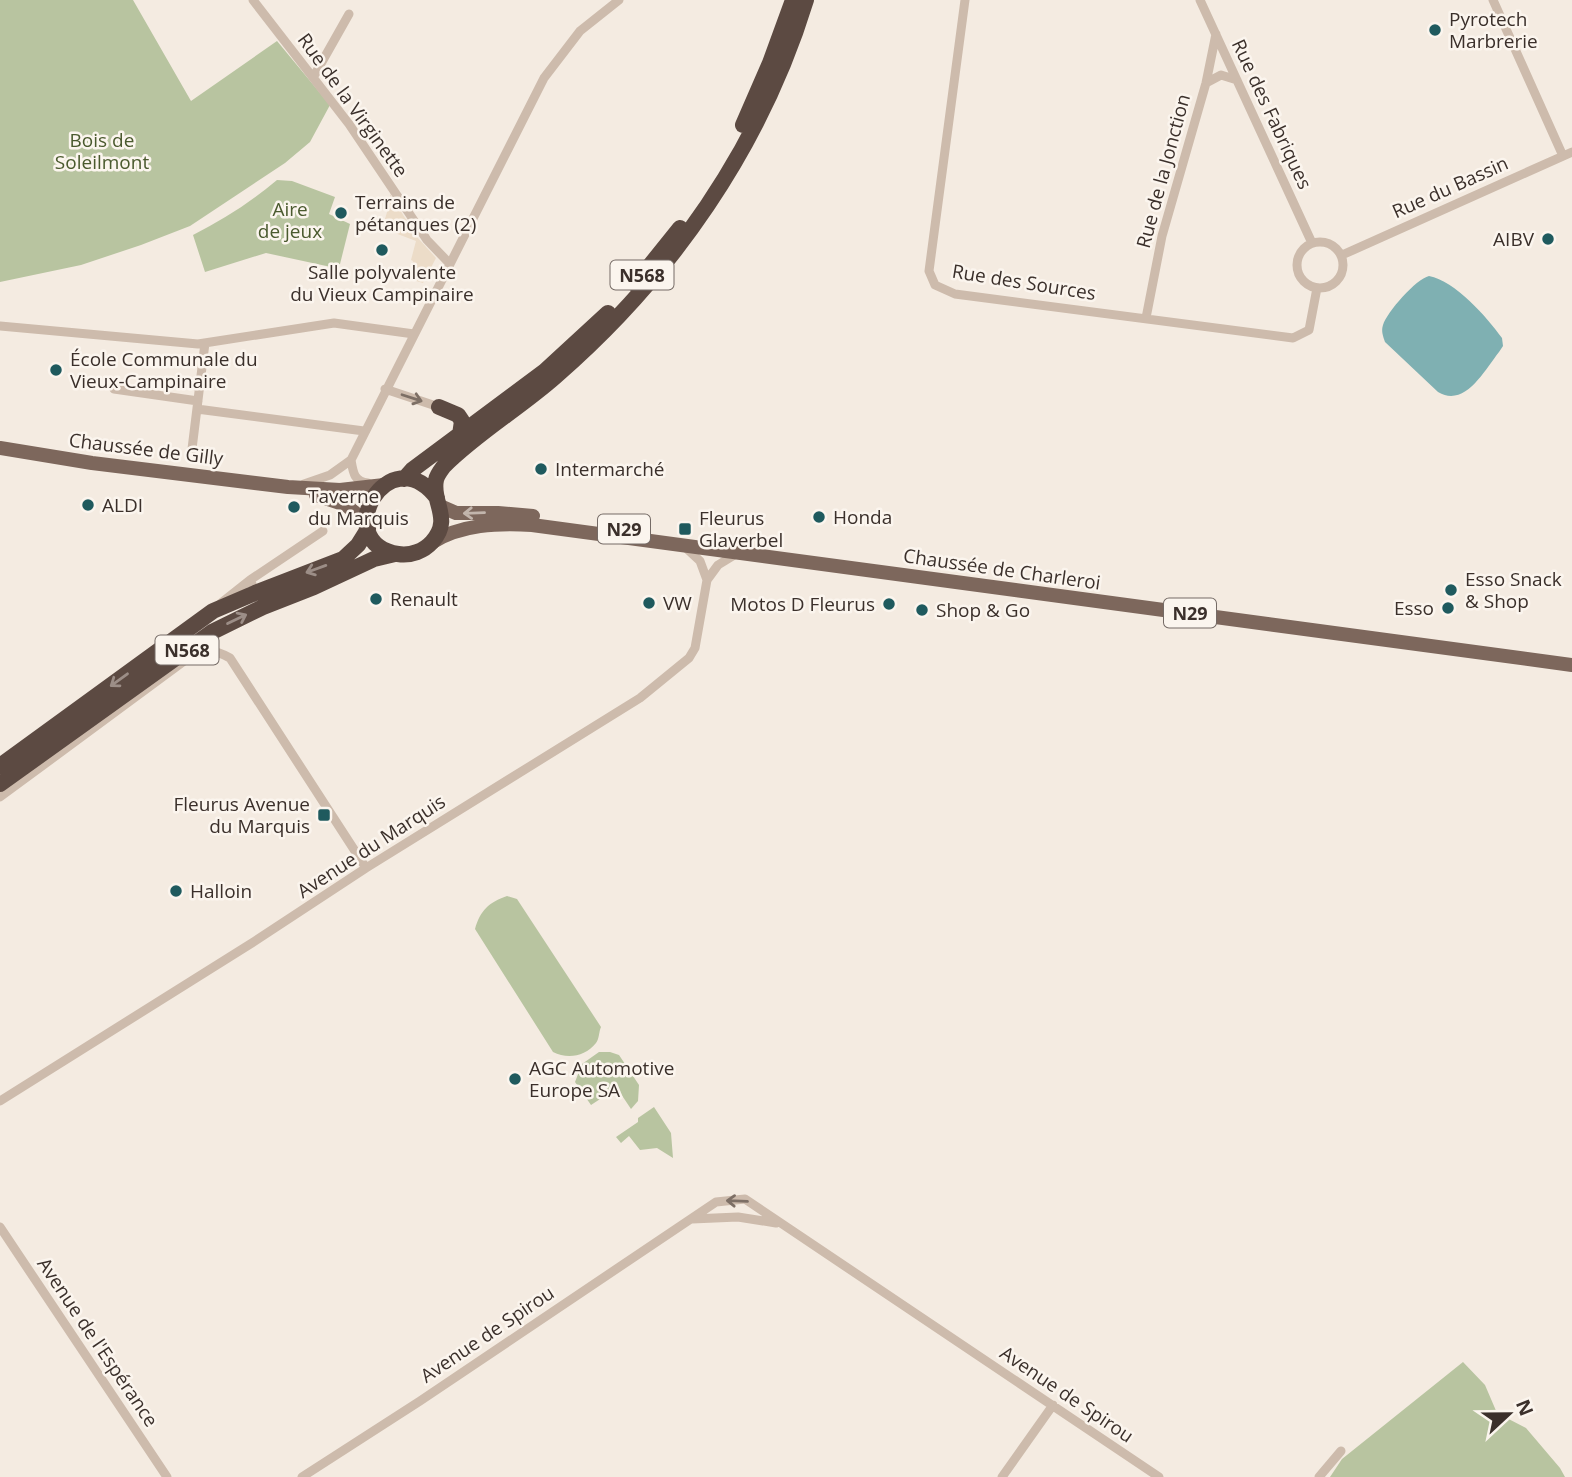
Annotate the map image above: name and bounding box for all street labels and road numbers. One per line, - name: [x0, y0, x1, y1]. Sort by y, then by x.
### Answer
- street label: Rue de la Virginette: [292, 28, 414, 182]
- street label: Rue des Fabriques: [1226, 35, 1318, 193]
- street label: Rue de la Jonction: [1130, 91, 1196, 251]
- street label: Rue du Bassin: [1388, 150, 1512, 224]
- street label: Rue des Sources: [950, 258, 1098, 306]
- road number: N568: [610, 260, 674, 290]
- street label: Chaussée de Gilly: [67, 427, 225, 471]
- road number: N29: [598, 514, 650, 544]
- street label: Chaussée de Charleroi: [902, 542, 1102, 596]
- road number: N29: [1164, 598, 1216, 628]
- road number: N568: [156, 636, 218, 664]
- street label: Avenue du Marquis: [292, 788, 450, 904]
- street label: Avenue de l'Espérance: [32, 1252, 164, 1432]
- street label: Avenue de Spirou: [415, 1280, 559, 1388]
- street label: Avenue de Spirou: [995, 1340, 1139, 1448]

